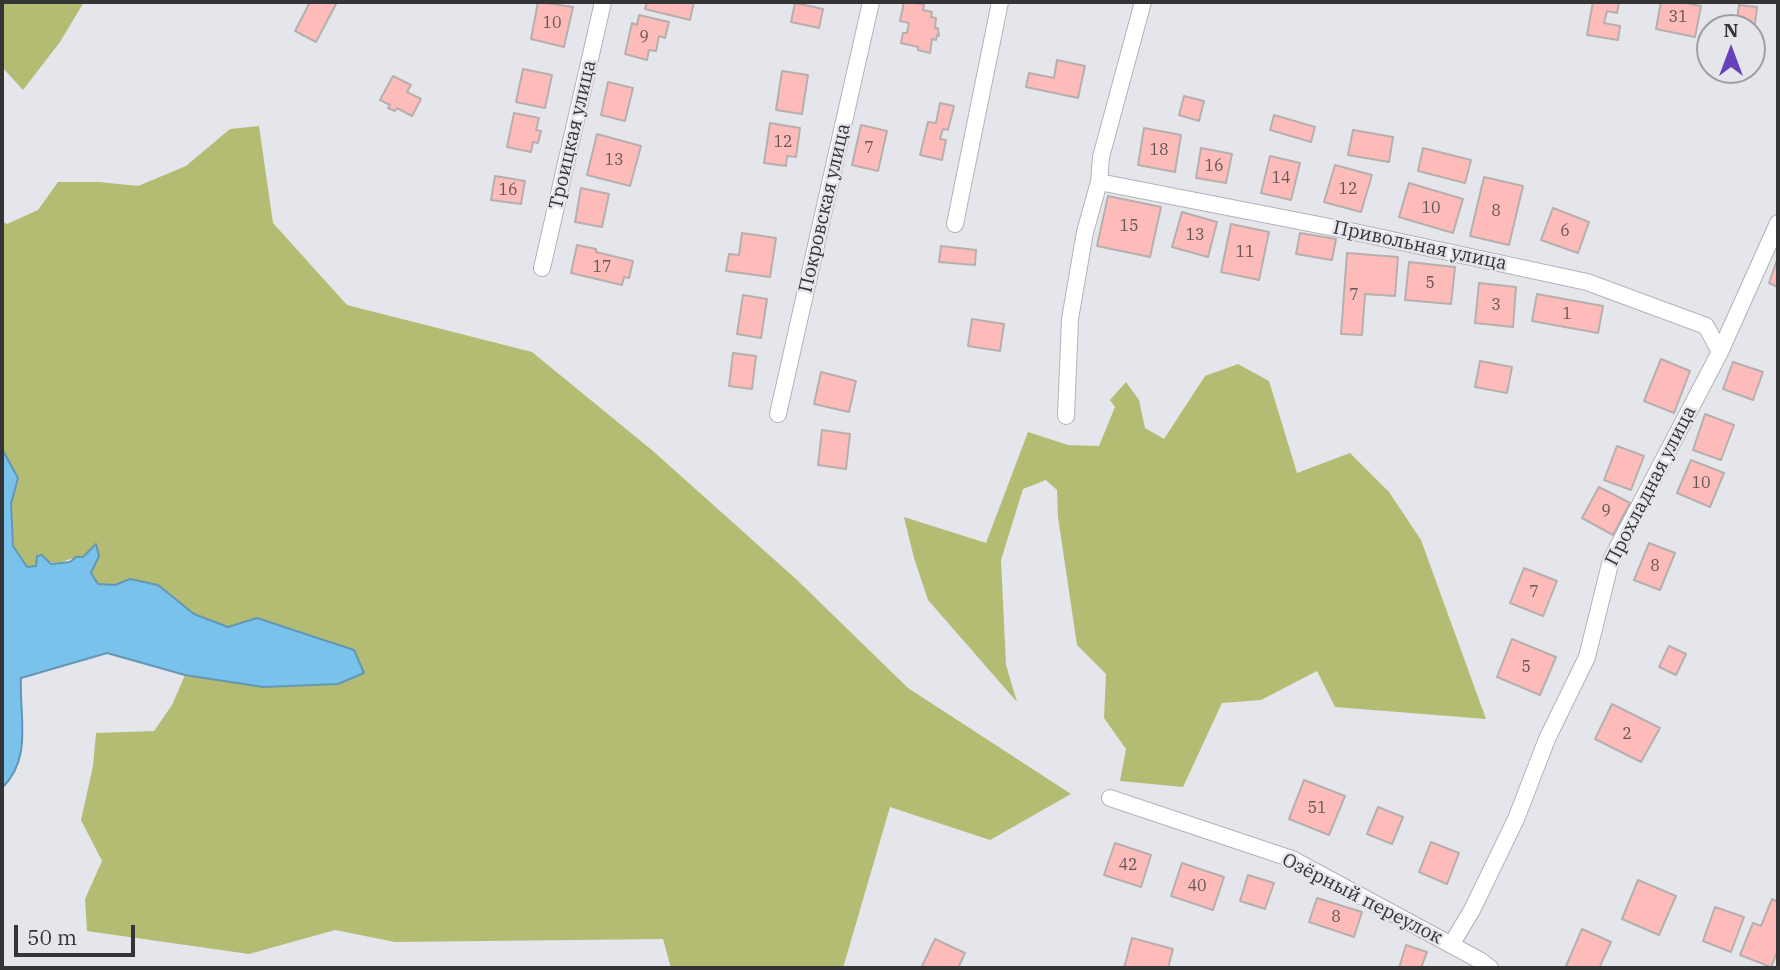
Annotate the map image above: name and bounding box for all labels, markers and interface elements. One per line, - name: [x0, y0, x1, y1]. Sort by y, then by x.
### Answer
- house number: 31: [1668, 7, 1688, 27]
- house number: 10: [542, 13, 562, 33]
- north arrow: [1696, 14, 1766, 84]
- text: N: [1723, 18, 1739, 42]
- house number: 9: [639, 27, 649, 47]
- street label: Троицкая улица: [545, 58, 601, 212]
- street label: Покровская улица: [794, 121, 856, 295]
- house number: 12: [773, 132, 793, 152]
- house number: 7: [864, 138, 874, 158]
- house number: 18: [1149, 140, 1169, 160]
- house number: 13: [604, 150, 624, 170]
- house number: 16: [1204, 156, 1224, 176]
- house number: 14: [1271, 168, 1291, 188]
- house number: 12: [1338, 179, 1358, 199]
- house number: 16: [498, 180, 518, 200]
- house number: 10: [1421, 198, 1441, 218]
- house number: 8: [1491, 201, 1501, 221]
- house number: 15: [1119, 216, 1139, 236]
- street label: Привольная улица: [1331, 216, 1509, 276]
- house number: 6: [1560, 221, 1570, 241]
- house number: 13: [1185, 225, 1205, 245]
- house number: 11: [1235, 242, 1255, 262]
- house number: 17: [592, 257, 612, 277]
- house number: 5: [1425, 273, 1435, 293]
- house number: 7: [1349, 285, 1359, 305]
- house number: 3: [1491, 295, 1501, 315]
- house number: 1: [1562, 304, 1572, 324]
- street label: Прохладная улица: [1601, 402, 1701, 570]
- house number: 10: [1691, 473, 1711, 493]
- house number: 9: [1601, 501, 1611, 521]
- house number: 8: [1650, 556, 1660, 576]
- house number: 7: [1529, 582, 1539, 602]
- house number: 5: [1521, 657, 1531, 677]
- house number: 2: [1622, 724, 1632, 744]
- house number: 51: [1307, 798, 1327, 818]
- street label: Озёрный переулок: [1278, 849, 1446, 949]
- house number: 42: [1118, 855, 1138, 875]
- house number: 40: [1187, 876, 1207, 896]
- house number: 8: [1331, 907, 1341, 927]
- scale bar: [18, 911, 138, 955]
- text: 50 m: [27, 923, 77, 951]

